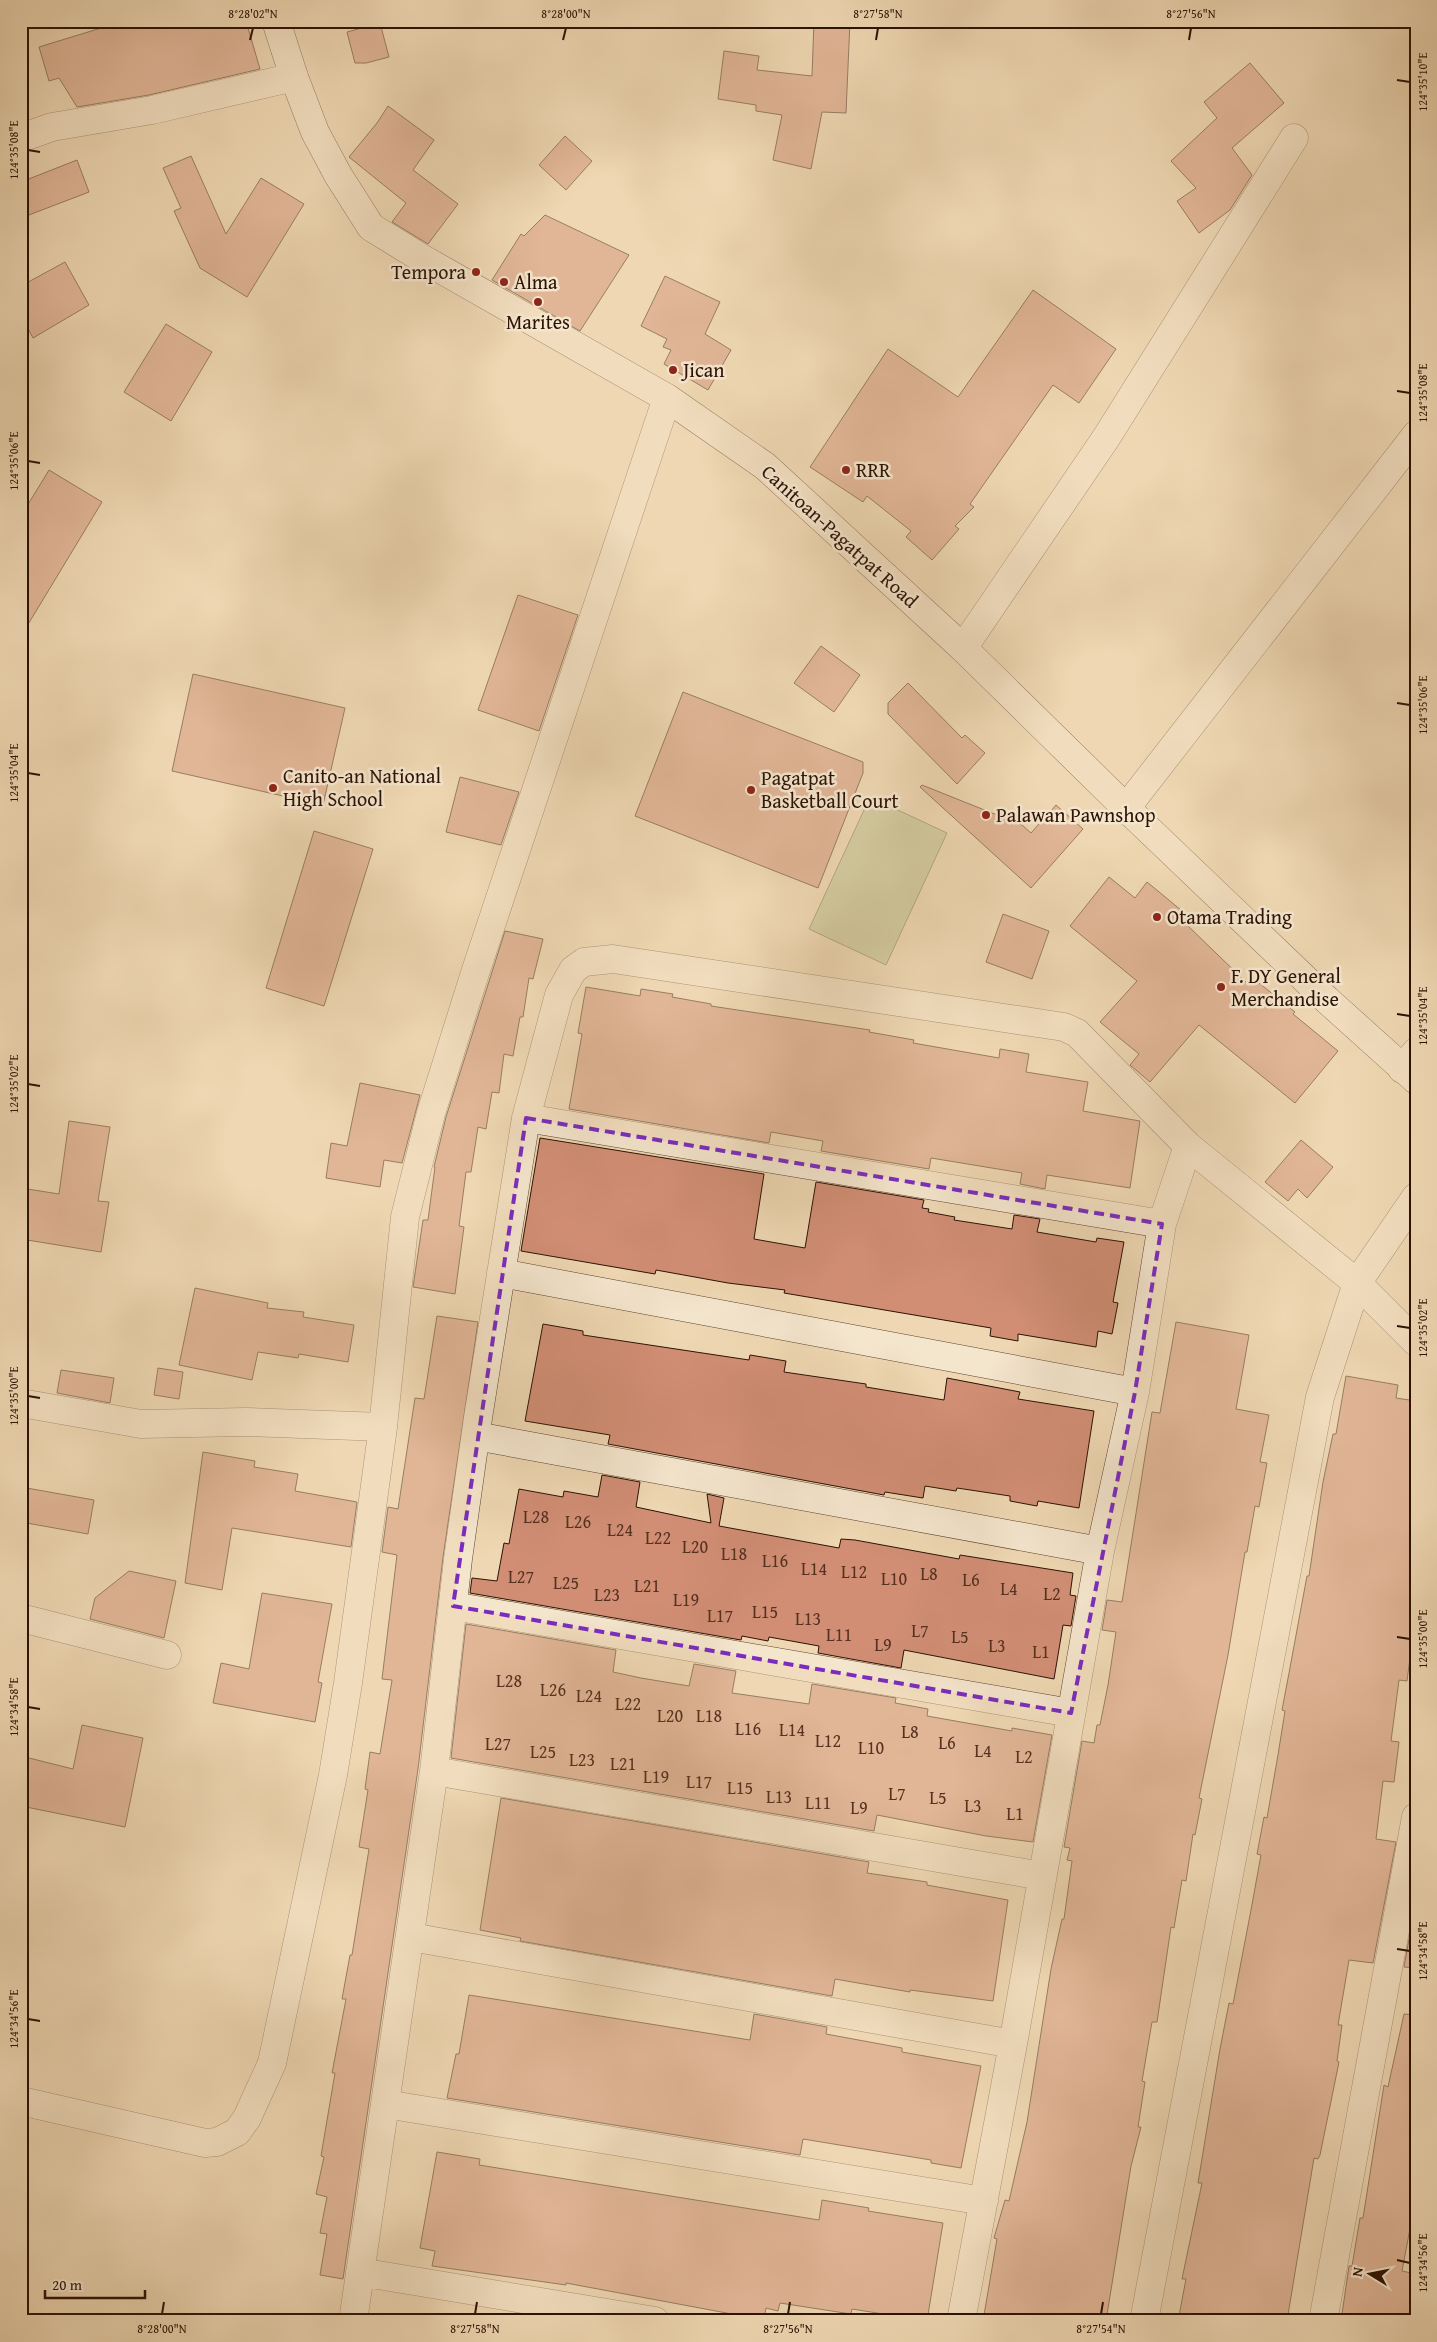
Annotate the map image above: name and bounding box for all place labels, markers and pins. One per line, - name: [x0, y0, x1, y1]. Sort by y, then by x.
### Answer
- place label: Tempora: [391, 257, 467, 286]
- marker: Tempora: [470, 266, 482, 278]
- place label: Alma: [514, 267, 558, 296]
- marker: Alma: [498, 276, 510, 288]
- marker: Marites: [532, 296, 544, 308]
- place label: Marites: [506, 307, 570, 336]
- place label: Jican: [680, 355, 724, 384]
- marker: Jican: [667, 364, 679, 376]
- place label: RRR: [856, 455, 891, 484]
- marker: RRR: [840, 464, 852, 476]
- place label: Canito-an National High School: [283, 761, 441, 813]
- place label: Pagatpat Basketball Court: [761, 763, 899, 815]
- marker: Canito-an National High School: [267, 782, 279, 794]
- marker: Pagatpat Basketball Court: [745, 784, 757, 796]
- place label: Palawan Pawnshop: [996, 800, 1156, 829]
- marker: Palawan Pawnshop: [980, 809, 992, 821]
- place label: Otama Trading: [1167, 902, 1292, 931]
- marker: Otama Trading: [1151, 911, 1163, 923]
- place label: F. DY General Merchandise: [1231, 961, 1341, 1013]
- marker: F. DY General Merchandise: [1215, 981, 1227, 993]

